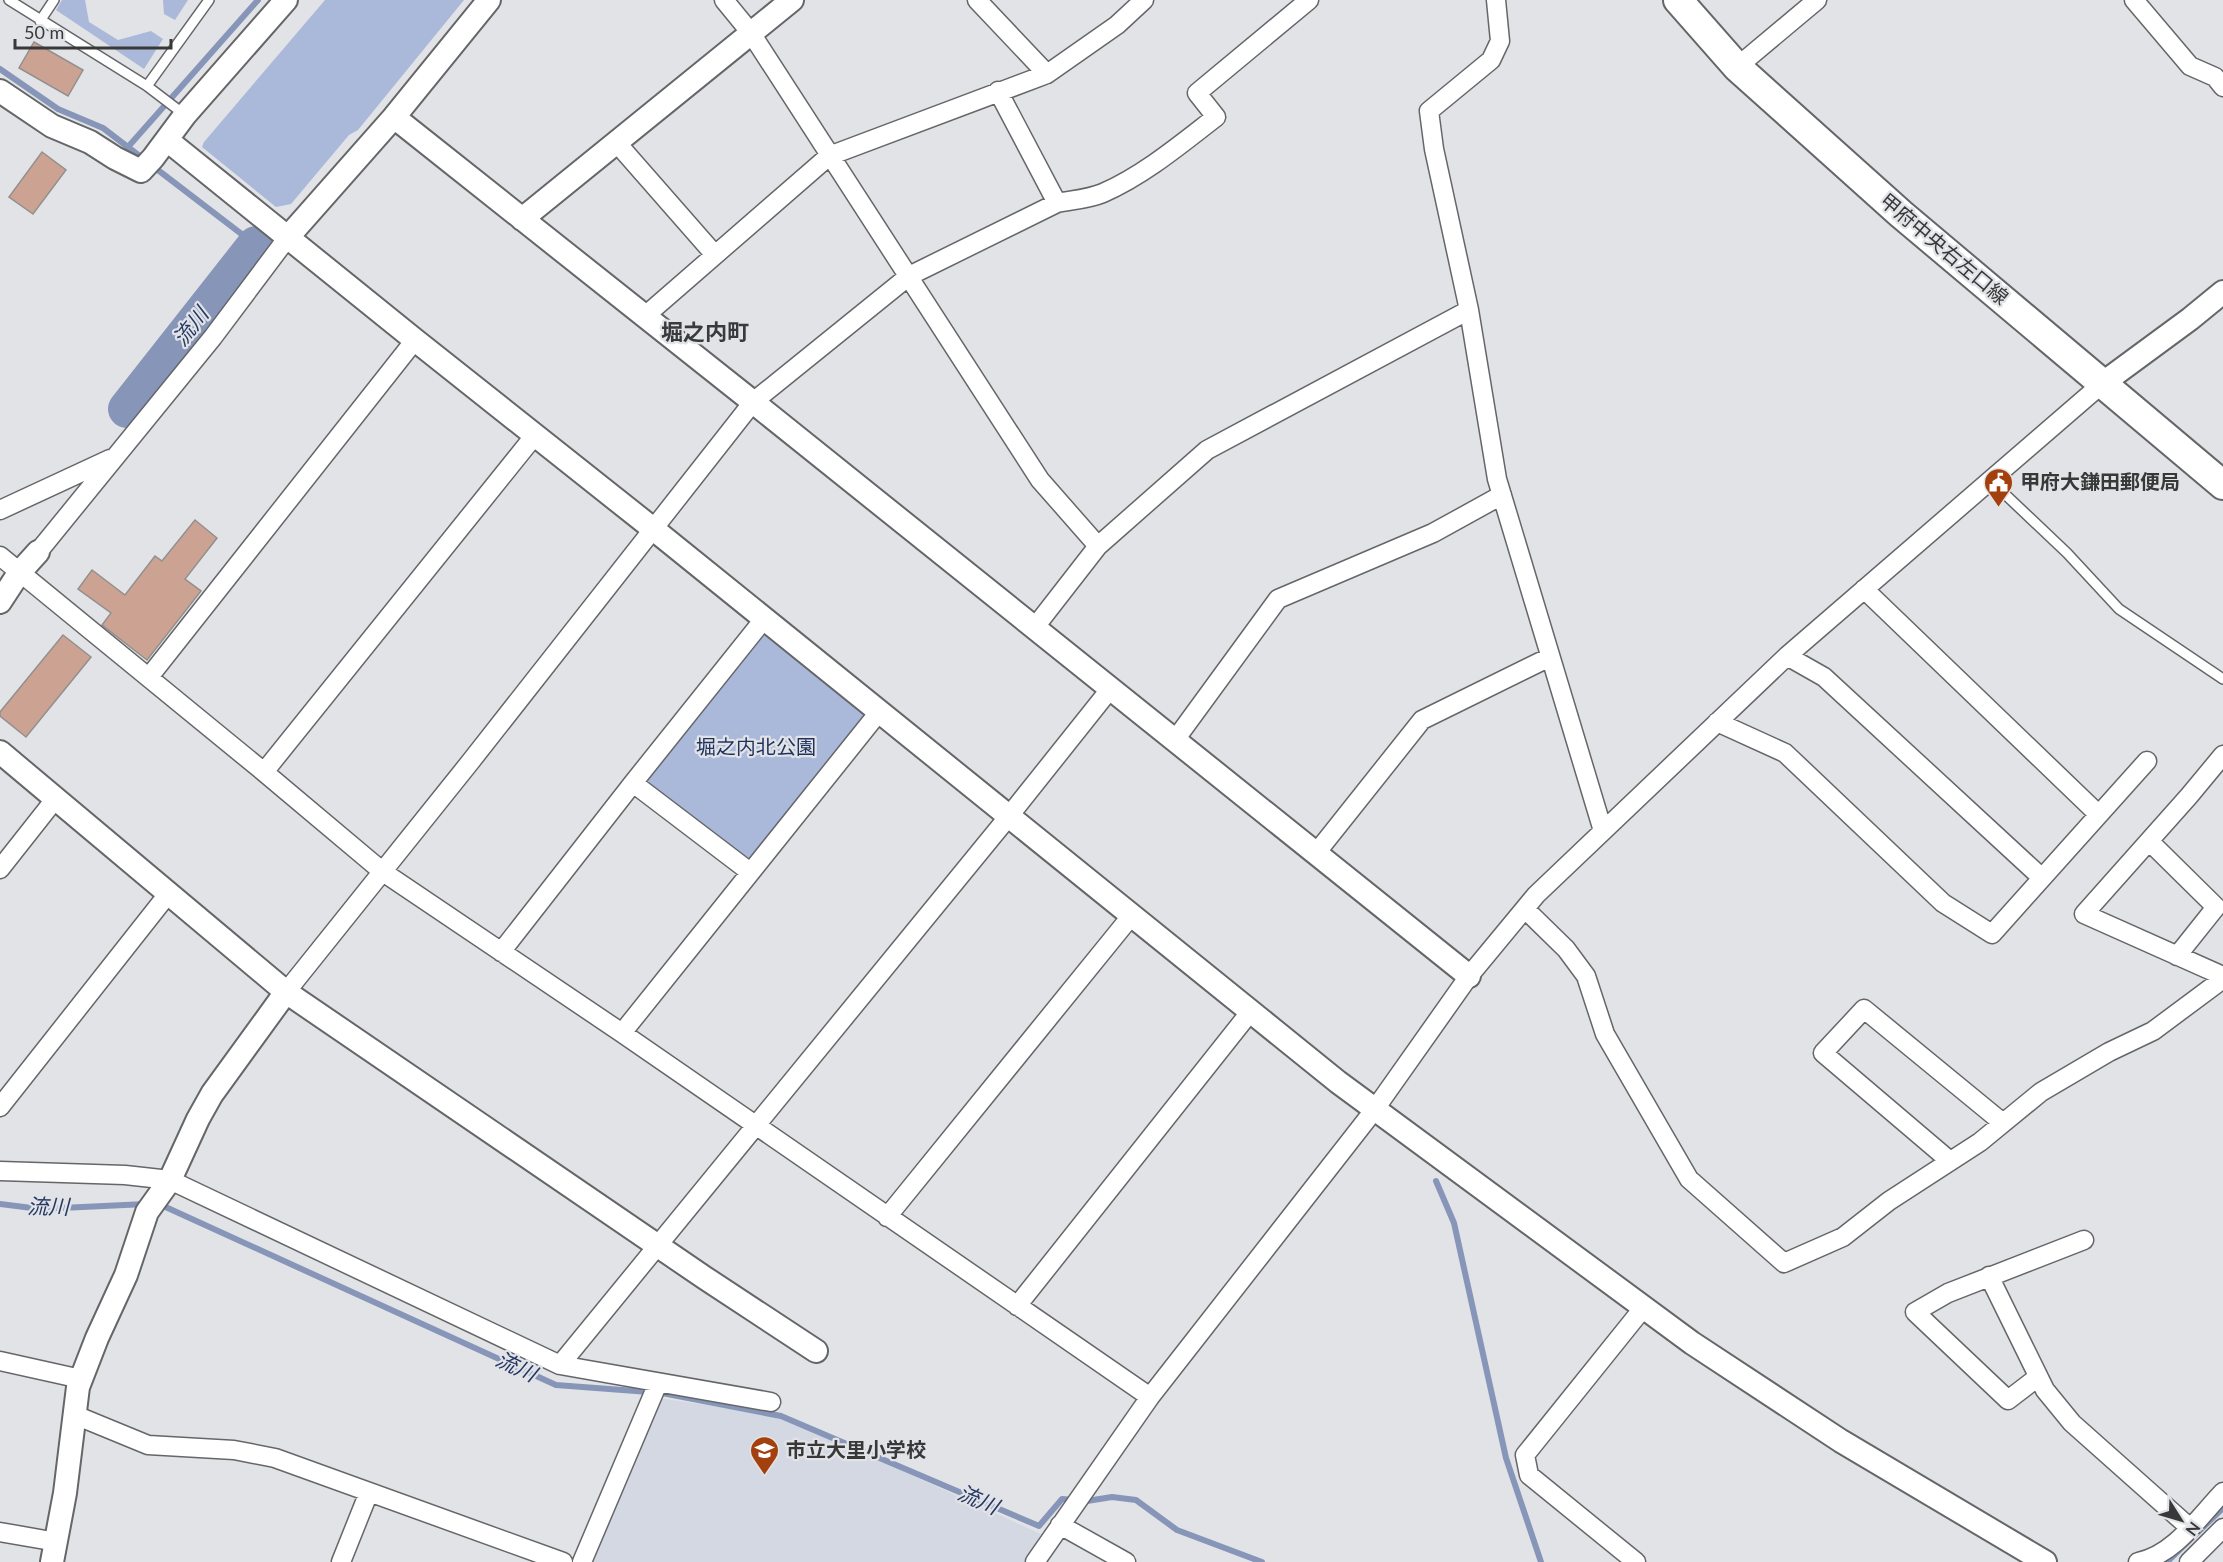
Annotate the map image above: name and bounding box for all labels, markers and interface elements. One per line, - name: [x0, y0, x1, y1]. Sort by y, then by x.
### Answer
- scale bar: [15, 12, 171, 50]
- text: 50 m: [24, 21, 64, 43]
- street label: 甲府中央右左口線: [1876, 188, 2014, 309]
- water label: 流川: [167, 300, 214, 350]
- district label: 堀之内町: [661, 318, 749, 345]
- public building icon: 甲府大鎌田郵便局: [1983, 466, 2015, 508]
- place label: 甲府大鎌田郵便局: [2020, 469, 2180, 493]
- park label: 堀之内北公園: [696, 734, 816, 758]
- water label: 流川: [27, 1193, 71, 1218]
- water label: 流川: [492, 1345, 543, 1387]
- school or university icon: 市立大里小学校: [749, 1434, 781, 1476]
- place label: 市立大里小学校: [786, 1437, 926, 1461]
- water label: 流川: [954, 1479, 1005, 1519]
- north arrow: [2151, 1490, 2211, 1550]
- text: N: [2182, 1519, 2205, 1540]

